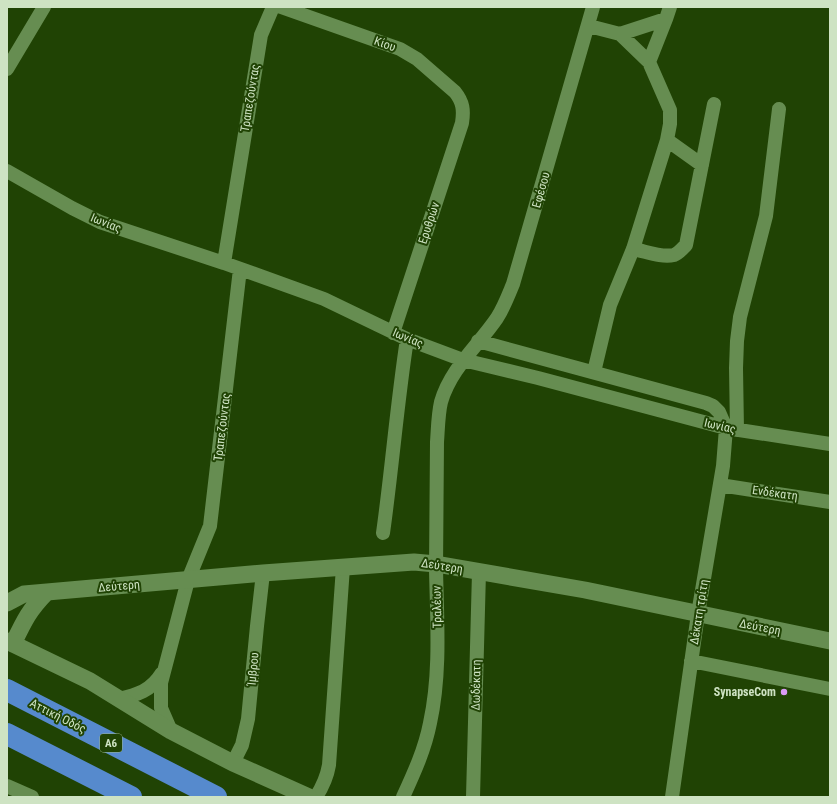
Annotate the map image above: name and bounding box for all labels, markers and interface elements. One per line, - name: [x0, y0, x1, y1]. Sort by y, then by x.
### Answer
- street label: Κίου: [372, 34, 398, 54]
- street label: Τραπεζούντας: [238, 63, 262, 133]
- street label: Εφέσου: [529, 170, 553, 210]
- street label: Ερυθρών: [416, 200, 442, 246]
- street label: Ιωνίας: [89, 211, 124, 236]
- street label: Ιωνίας: [391, 325, 426, 351]
- street label: Τραπεζούντας: [211, 392, 233, 462]
- street label: Ιωνίας: [703, 416, 737, 436]
- street label: Ενδέκατη: [751, 483, 799, 503]
- street label: Δεύτερη: [420, 556, 464, 576]
- street label: Δεύτερη: [97, 577, 141, 595]
- street label: Δέκατη τρίτη: [687, 578, 711, 646]
- street label: Τραλέων: [430, 586, 444, 628]
- street label: Δεύτερη: [738, 616, 782, 638]
- street label: Ίμβρου: [244, 651, 261, 687]
- street label: Δωδέκατη: [469, 659, 483, 711]
- place label: SynapseCom: [714, 685, 776, 699]
- marker: SynapseCom: [779, 687, 789, 697]
- street label: Αττική Οδός: [28, 696, 89, 736]
- road number: Α6: [100, 734, 122, 752]

